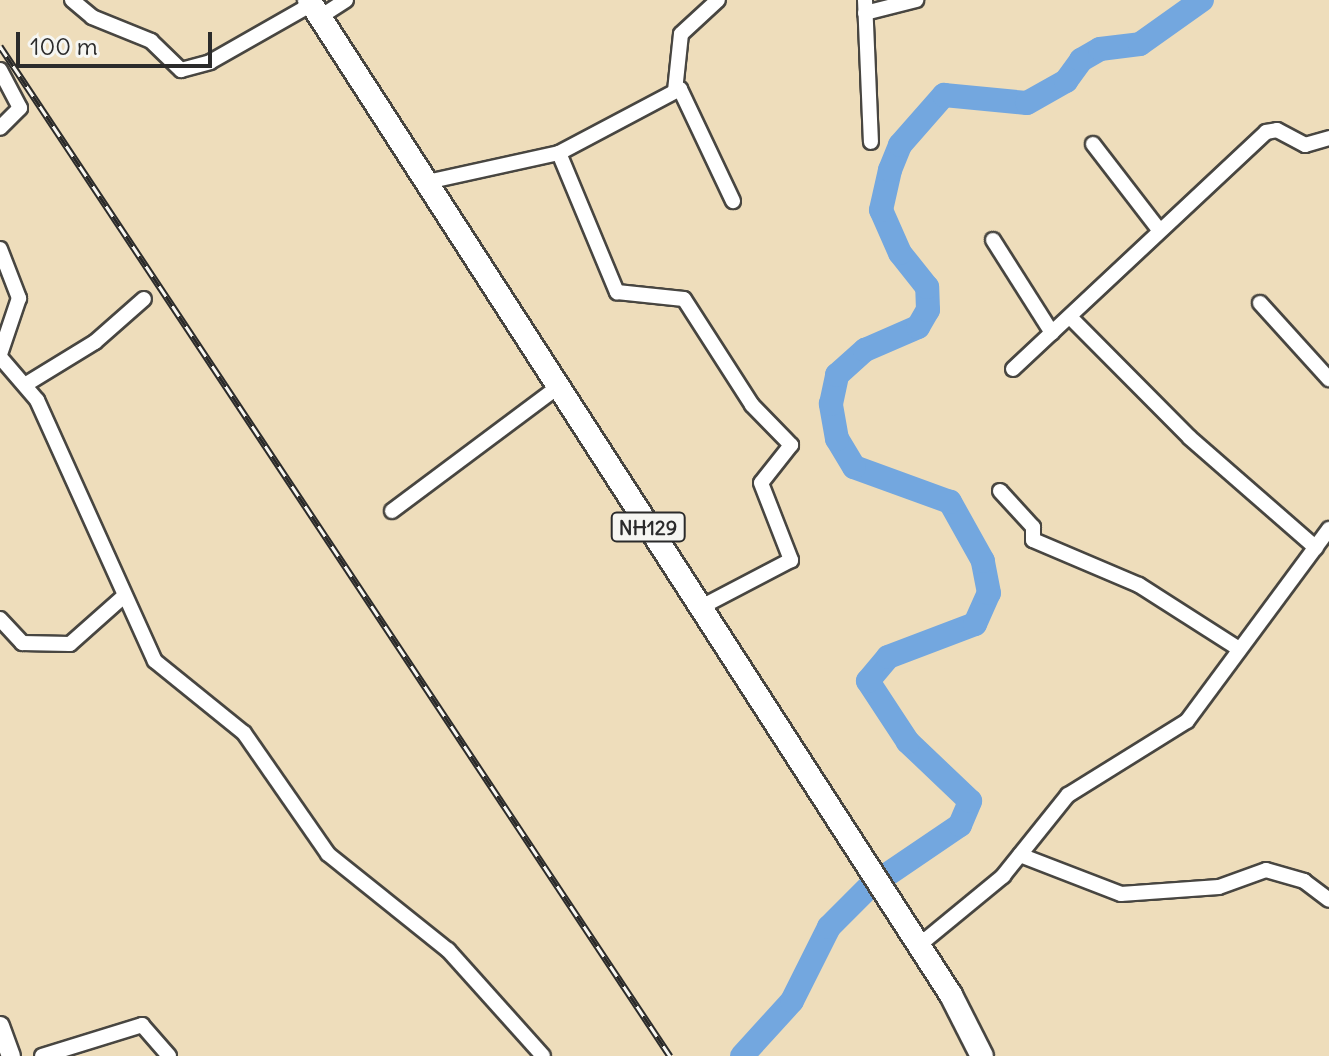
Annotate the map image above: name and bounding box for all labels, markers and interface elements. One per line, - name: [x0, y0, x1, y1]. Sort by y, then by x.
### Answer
- scale bar: [20, 16, 216, 66]
- text: 100 m: [30, 31, 98, 61]
- road number: NH129: [610, 511, 686, 543]

